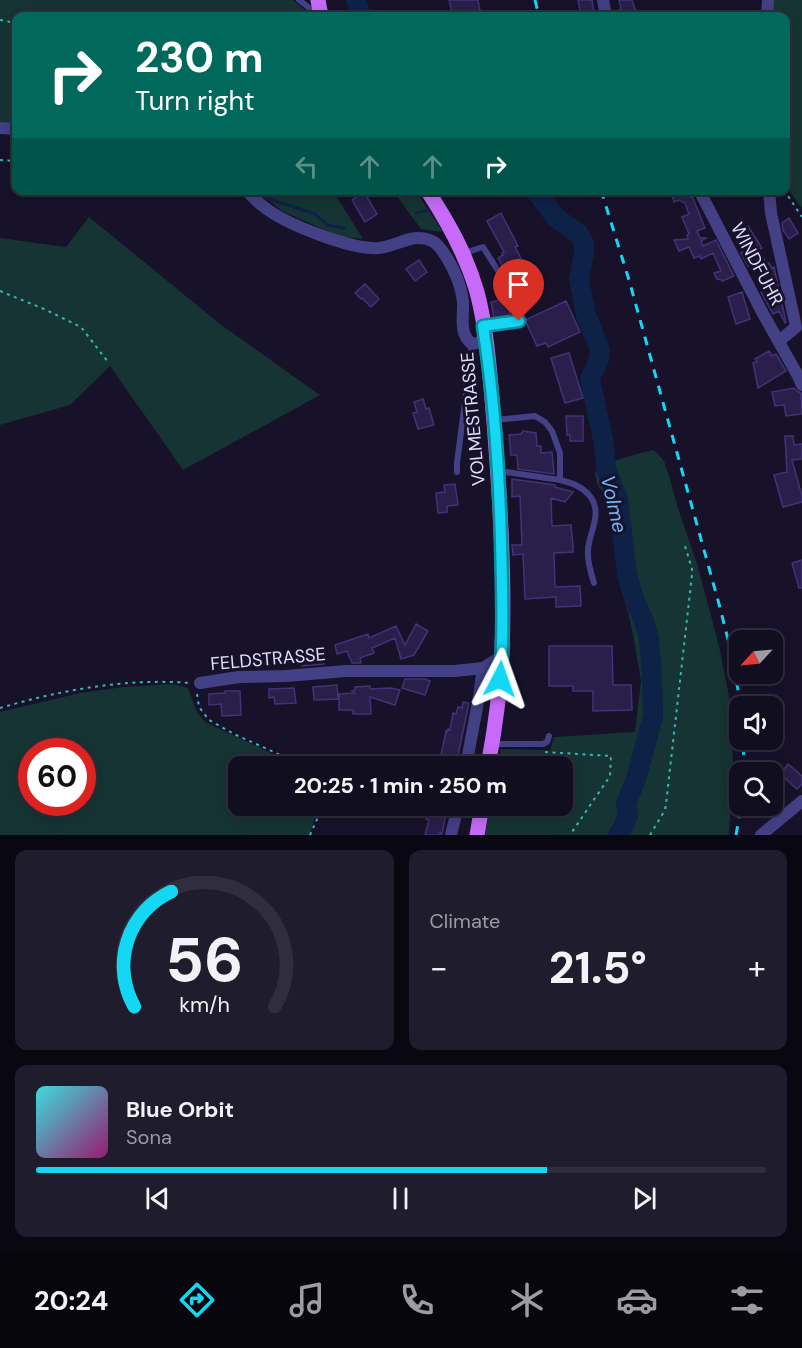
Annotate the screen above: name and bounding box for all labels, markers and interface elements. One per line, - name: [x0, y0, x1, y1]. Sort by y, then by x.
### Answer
- text: 230 m: [135, 30, 264, 85]
- icon: right: [36, 36, 114, 114]
- text: Turn right: [135, 83, 255, 118]
- icon: left: [290, 150, 323, 183]
- icon: ahead: [353, 150, 386, 183]
- icon: ahead: [416, 150, 449, 183]
- icon: right: [479, 150, 512, 183]
- street label: WINDFUHR: [725, 218, 789, 310]
- pin: [493, 259, 544, 321]
- icon: arrive: [502, 268, 535, 301]
- street label: VOLMESTRASSE: [455, 351, 491, 487]
- water label: Volme: [595, 473, 633, 535]
- north arrow: [729, 630, 783, 684]
- map controls: [729, 630, 783, 816]
- street label: FELDSTRASSE: [209, 642, 327, 676]
- position arrow: [468, 647, 532, 711]
- button: sound: [729, 696, 783, 750]
- speed limit sign: 60: [18, 738, 96, 816]
- button: search: [729, 762, 783, 816]
- text: 20:25 · 1 min · 250 m: [294, 771, 507, 800]
- text: Climate: [430, 908, 500, 934]
- text: 56: [165, 919, 243, 1000]
- text: 21.5°: [549, 938, 647, 997]
- text: −: [430, 946, 448, 989]
- text: +: [748, 946, 766, 989]
- text: km/h: [179, 991, 230, 1019]
- text: Blue Orbit: [126, 1095, 234, 1124]
- text: Sona: [126, 1124, 172, 1150]
- icon: previous: [141, 1182, 174, 1215]
- icon: pause: [384, 1182, 417, 1215]
- icon: next: [628, 1182, 661, 1215]
- icon: directions: [176, 1279, 218, 1321]
- icon: music: [286, 1279, 328, 1321]
- icon: phone: [396, 1279, 438, 1321]
- icon: climate: [506, 1279, 548, 1321]
- icon: car: [616, 1279, 658, 1321]
- icon: filters: [726, 1279, 768, 1321]
- text: 20:24: [34, 1283, 108, 1318]

